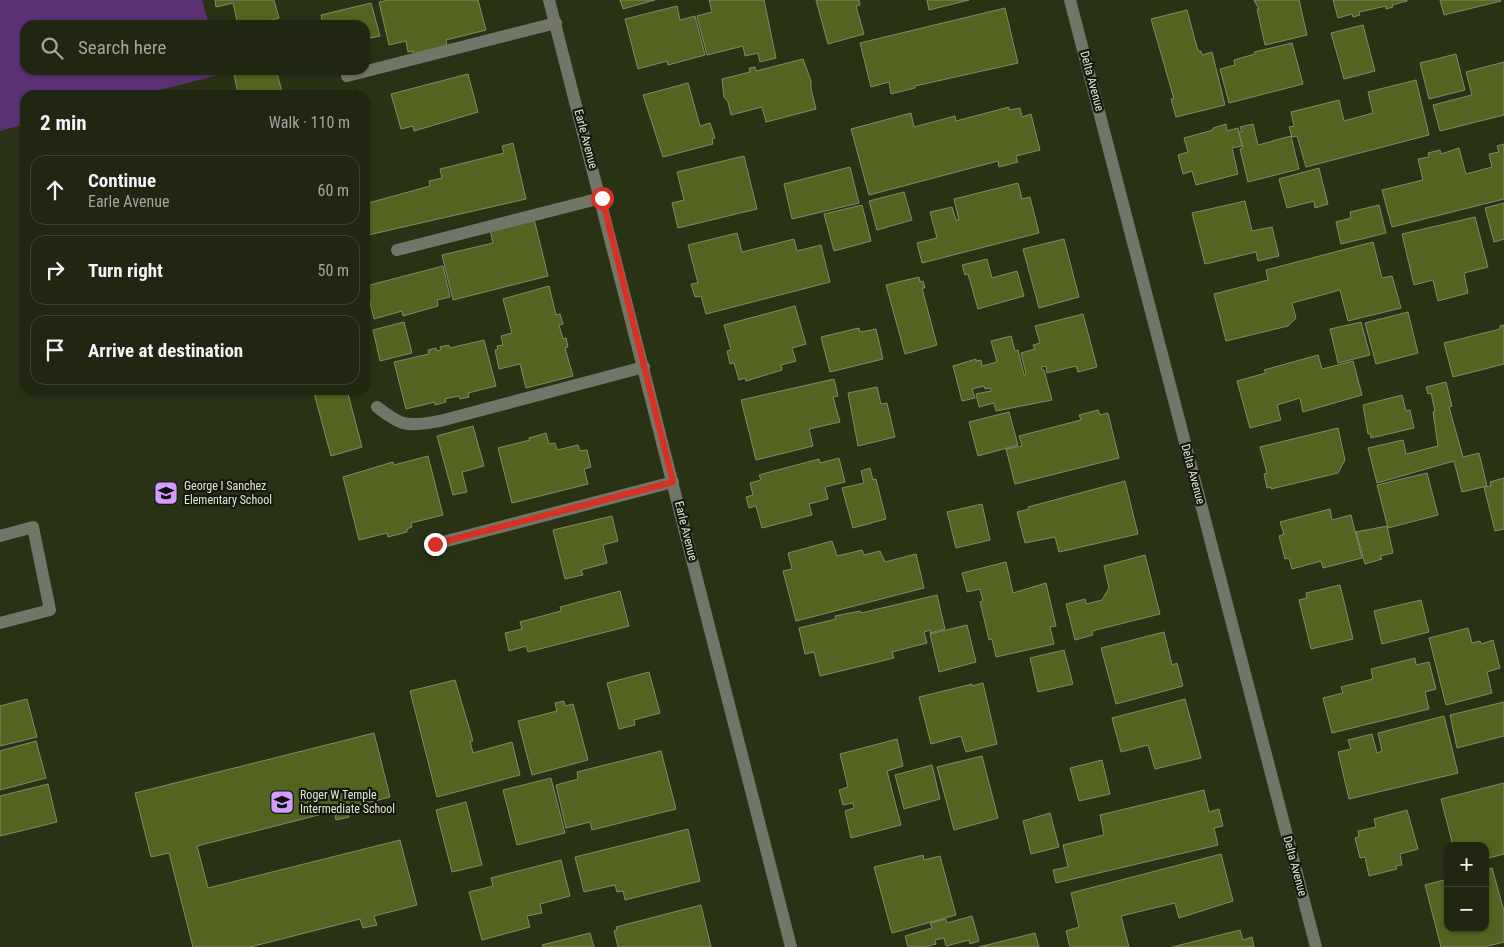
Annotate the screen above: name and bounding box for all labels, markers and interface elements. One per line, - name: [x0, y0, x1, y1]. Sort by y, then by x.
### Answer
- search box: [20, 20, 370, 75]
- icon: search: [38, 34, 66, 62]
- text: Search here: [78, 36, 166, 59]
- street label: Delta Avenue: [1077, 49, 1107, 113]
- street label: Earle Avenue: [571, 108, 601, 171]
- text: 2 min: [40, 111, 87, 135]
- text: Walk · 110 m: [269, 113, 350, 132]
- text: Continue: [88, 169, 156, 192]
- icon: ahead: [41, 176, 69, 204]
- text: 60 m: [317, 181, 349, 200]
- route start: [591, 187, 614, 210]
- text: Earle Avenue: [88, 192, 169, 211]
- icon: right: [41, 256, 69, 284]
- text: Turn right: [88, 259, 163, 282]
- text: 50 m: [317, 261, 349, 280]
- icon: arrive: [41, 336, 69, 364]
- text: Arrive at destination: [88, 339, 243, 362]
- street label: Delta Avenue: [1178, 442, 1208, 506]
- place label: George I Sanchez Elementary School: [184, 479, 272, 507]
- school or university icon: George I Sanchez Elementary School: [153, 480, 179, 506]
- street label: Earle Avenue: [672, 500, 700, 563]
- route end: [424, 533, 447, 556]
- place label: Roger W Temple Intermediate School: [300, 788, 395, 816]
- school or university icon: Roger W Temple Intermediate School: [269, 789, 295, 815]
- street label: Delta Avenue: [1280, 834, 1310, 898]
- map controls: [1444, 842, 1489, 932]
- button: +: [1444, 842, 1489, 887]
- button: −: [1444, 887, 1489, 932]

